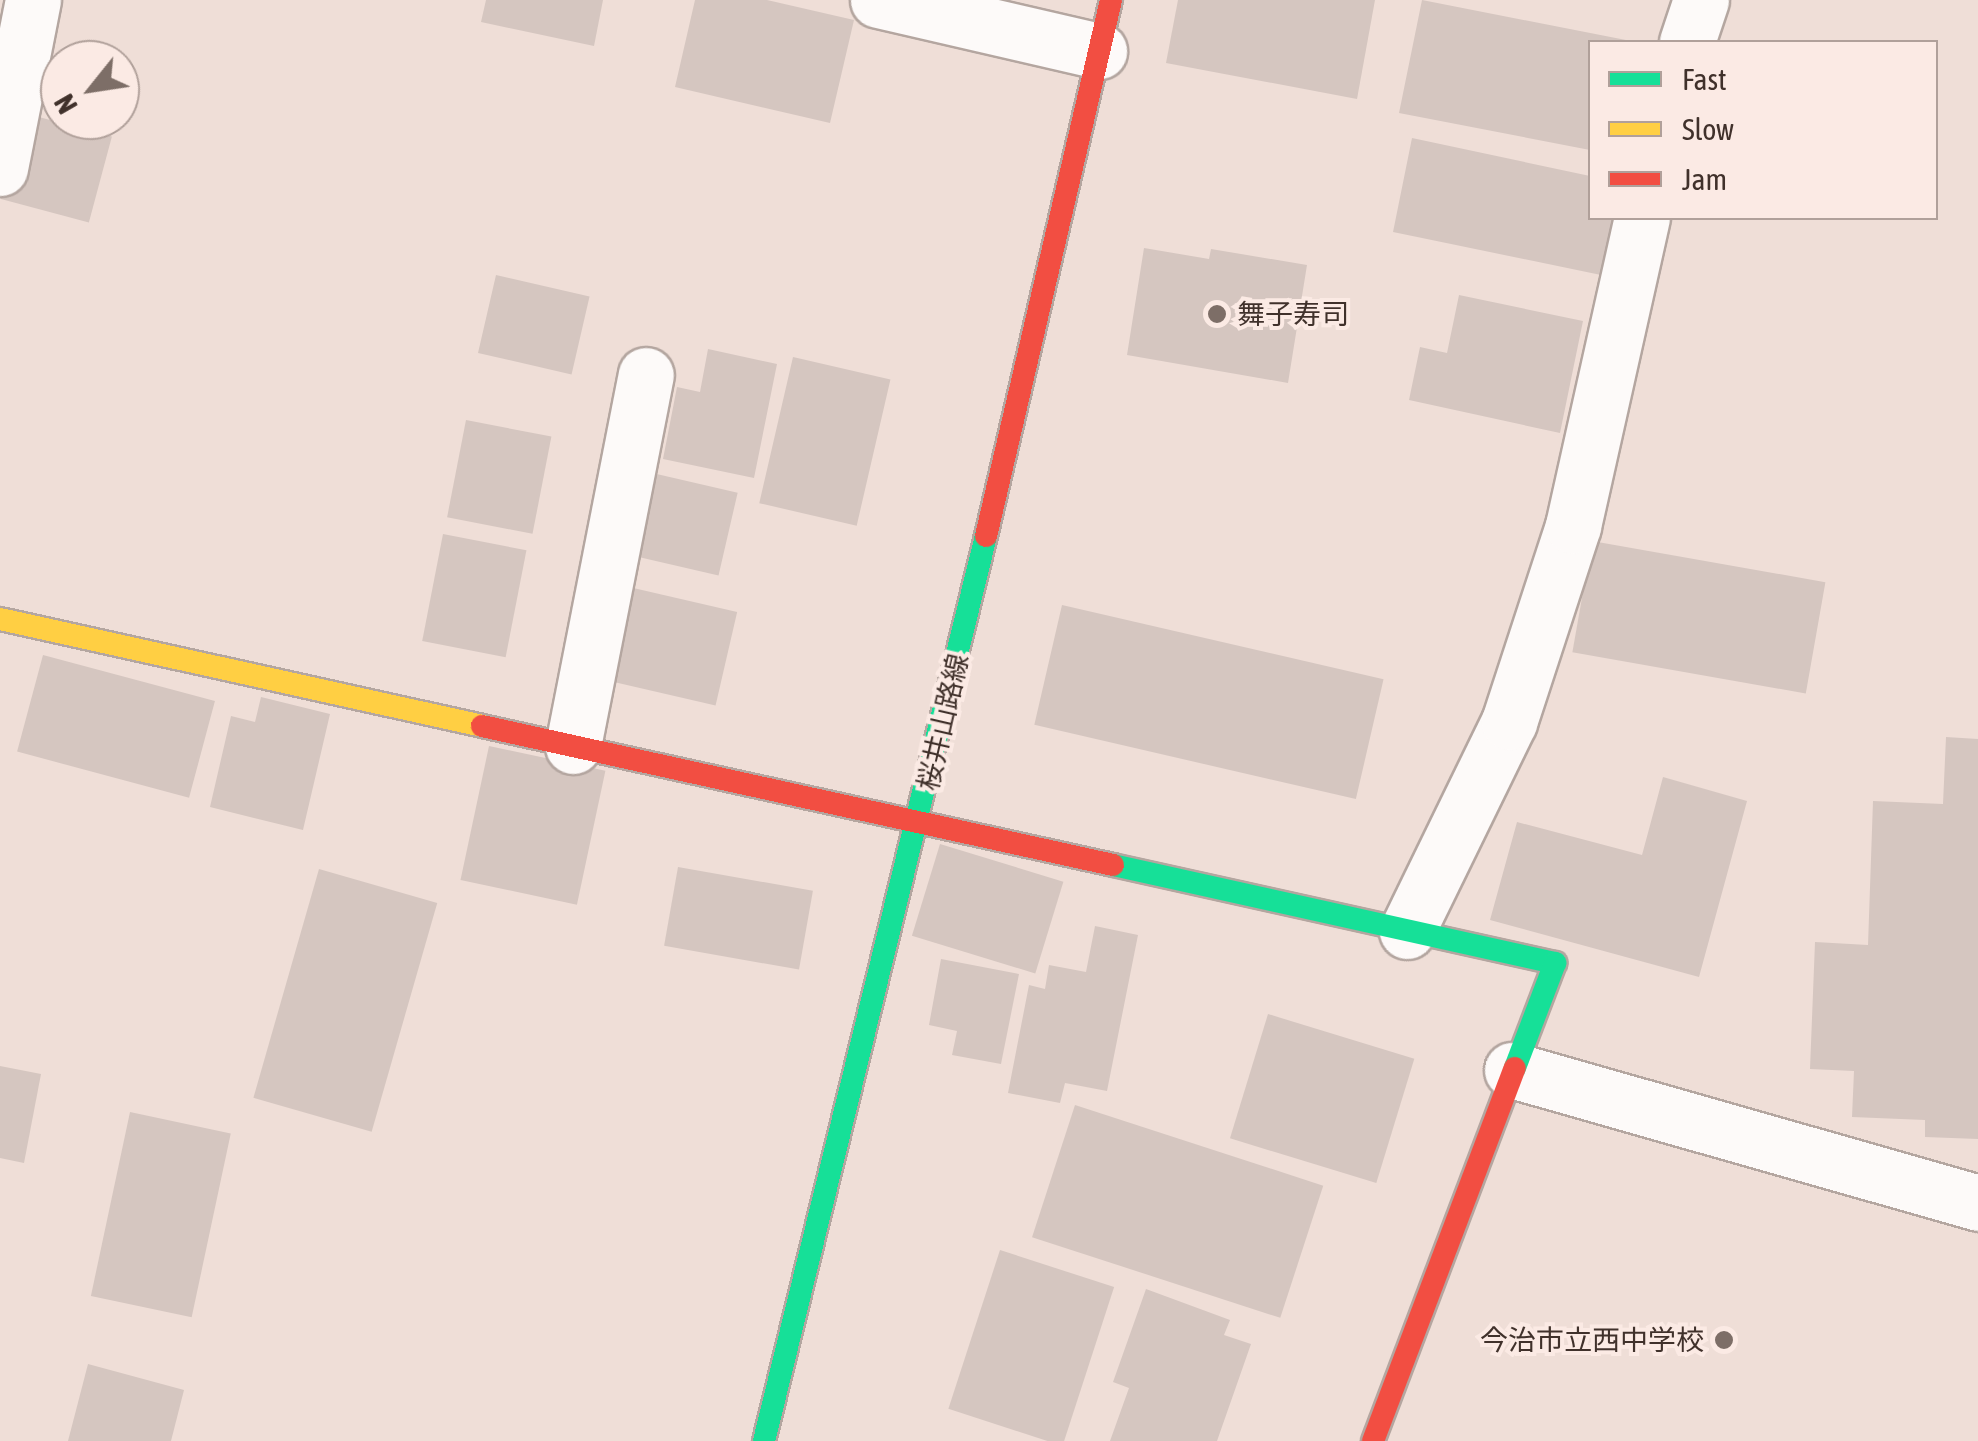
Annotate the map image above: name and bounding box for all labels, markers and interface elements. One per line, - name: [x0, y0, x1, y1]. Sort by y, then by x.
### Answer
- north arrow: [40, 40, 140, 140]
- legend: [1588, 40, 1938, 220]
- text: Fast: [1682, 62, 1727, 96]
- text: N: [48, 89, 84, 119]
- text: Slow: [1682, 112, 1734, 146]
- text: Jam: [1682, 162, 1727, 196]
- place label: 舞子寿司: [1237, 297, 1349, 331]
- marker: 舞子寿司: [1206, 303, 1228, 325]
- street label: 桜井山路線: [911, 650, 975, 794]
- place label: 今治市立西中学校: [1480, 1323, 1704, 1357]
- marker: 今治市立西中学校: [1713, 1329, 1735, 1351]

